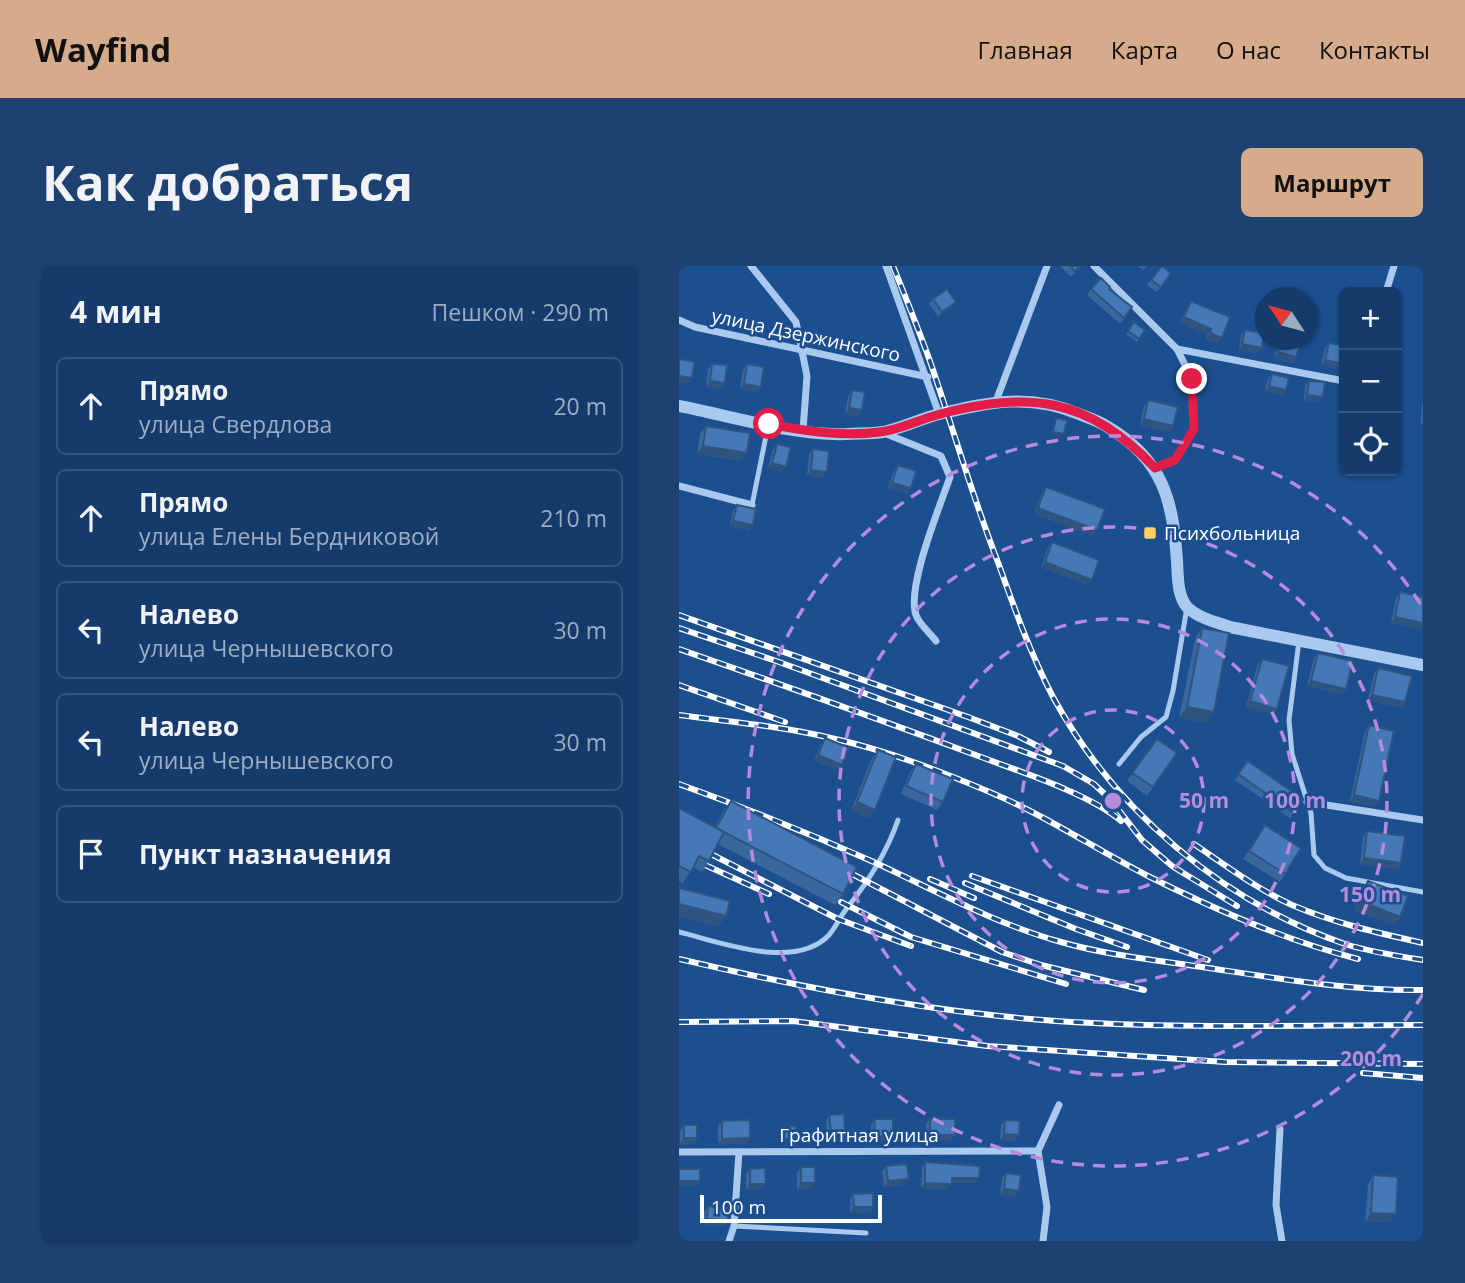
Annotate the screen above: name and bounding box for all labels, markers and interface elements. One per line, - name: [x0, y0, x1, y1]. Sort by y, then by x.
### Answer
- text: Wayfind: [35, 27, 171, 72]
- text: Главная: [978, 33, 1073, 66]
- text: Карта: [1111, 33, 1178, 66]
- text: О нас: [1216, 33, 1281, 66]
- text: Контакты: [1319, 33, 1430, 66]
- button: Маршрут: [1241, 148, 1423, 217]
- text: Как добраться: [42, 149, 413, 215]
- north arrow: [1255, 287, 1318, 350]
- map controls: [1339, 287, 1402, 476]
- button: +: [1339, 287, 1402, 350]
- text: 4 мин: [70, 291, 162, 332]
- text: Пешком · 290 m: [432, 296, 609, 328]
- street label: улица Дзержинского: [709, 302, 903, 368]
- button: −: [1339, 350, 1402, 413]
- route end: [1176, 363, 1207, 394]
- text: Прямо: [139, 372, 228, 408]
- icon: ahead: [72, 387, 110, 425]
- text: 20 m: [553, 390, 607, 422]
- text: улица Свердлова: [139, 408, 332, 440]
- route start: [753, 408, 784, 439]
- button: locate: [1339, 413, 1402, 476]
- text: Прямо: [139, 484, 228, 520]
- icon: ahead: [72, 499, 110, 537]
- text: 210 m: [540, 502, 607, 534]
- text: улица Елены Бердниковой: [139, 520, 439, 552]
- place label: Психбольница: [1164, 520, 1300, 546]
- marker: Психбольница: [1142, 525, 1158, 541]
- text: Налево: [139, 596, 239, 632]
- icon: left: [72, 611, 110, 649]
- text: 30 m: [553, 614, 607, 646]
- text: улица Чернышевского: [139, 632, 394, 664]
- text: Налево: [139, 708, 239, 744]
- icon: left: [72, 723, 110, 761]
- text: 30 m: [553, 726, 607, 758]
- text: улица Чернышевского: [139, 744, 394, 776]
- text: 50 m: [1179, 786, 1229, 814]
- text: 100 m: [1264, 786, 1326, 814]
- centre of rings: [1101, 789, 1125, 813]
- icon: arrive: [72, 835, 110, 873]
- text: Пункт назначения: [139, 836, 392, 872]
- text: 150 m: [1339, 880, 1401, 908]
- text: 200 m: [1340, 1044, 1402, 1072]
- street label: Графитная улица: [779, 1122, 939, 1148]
- scale bar: [700, 1192, 882, 1224]
- text: 100 m: [711, 1194, 766, 1220]

